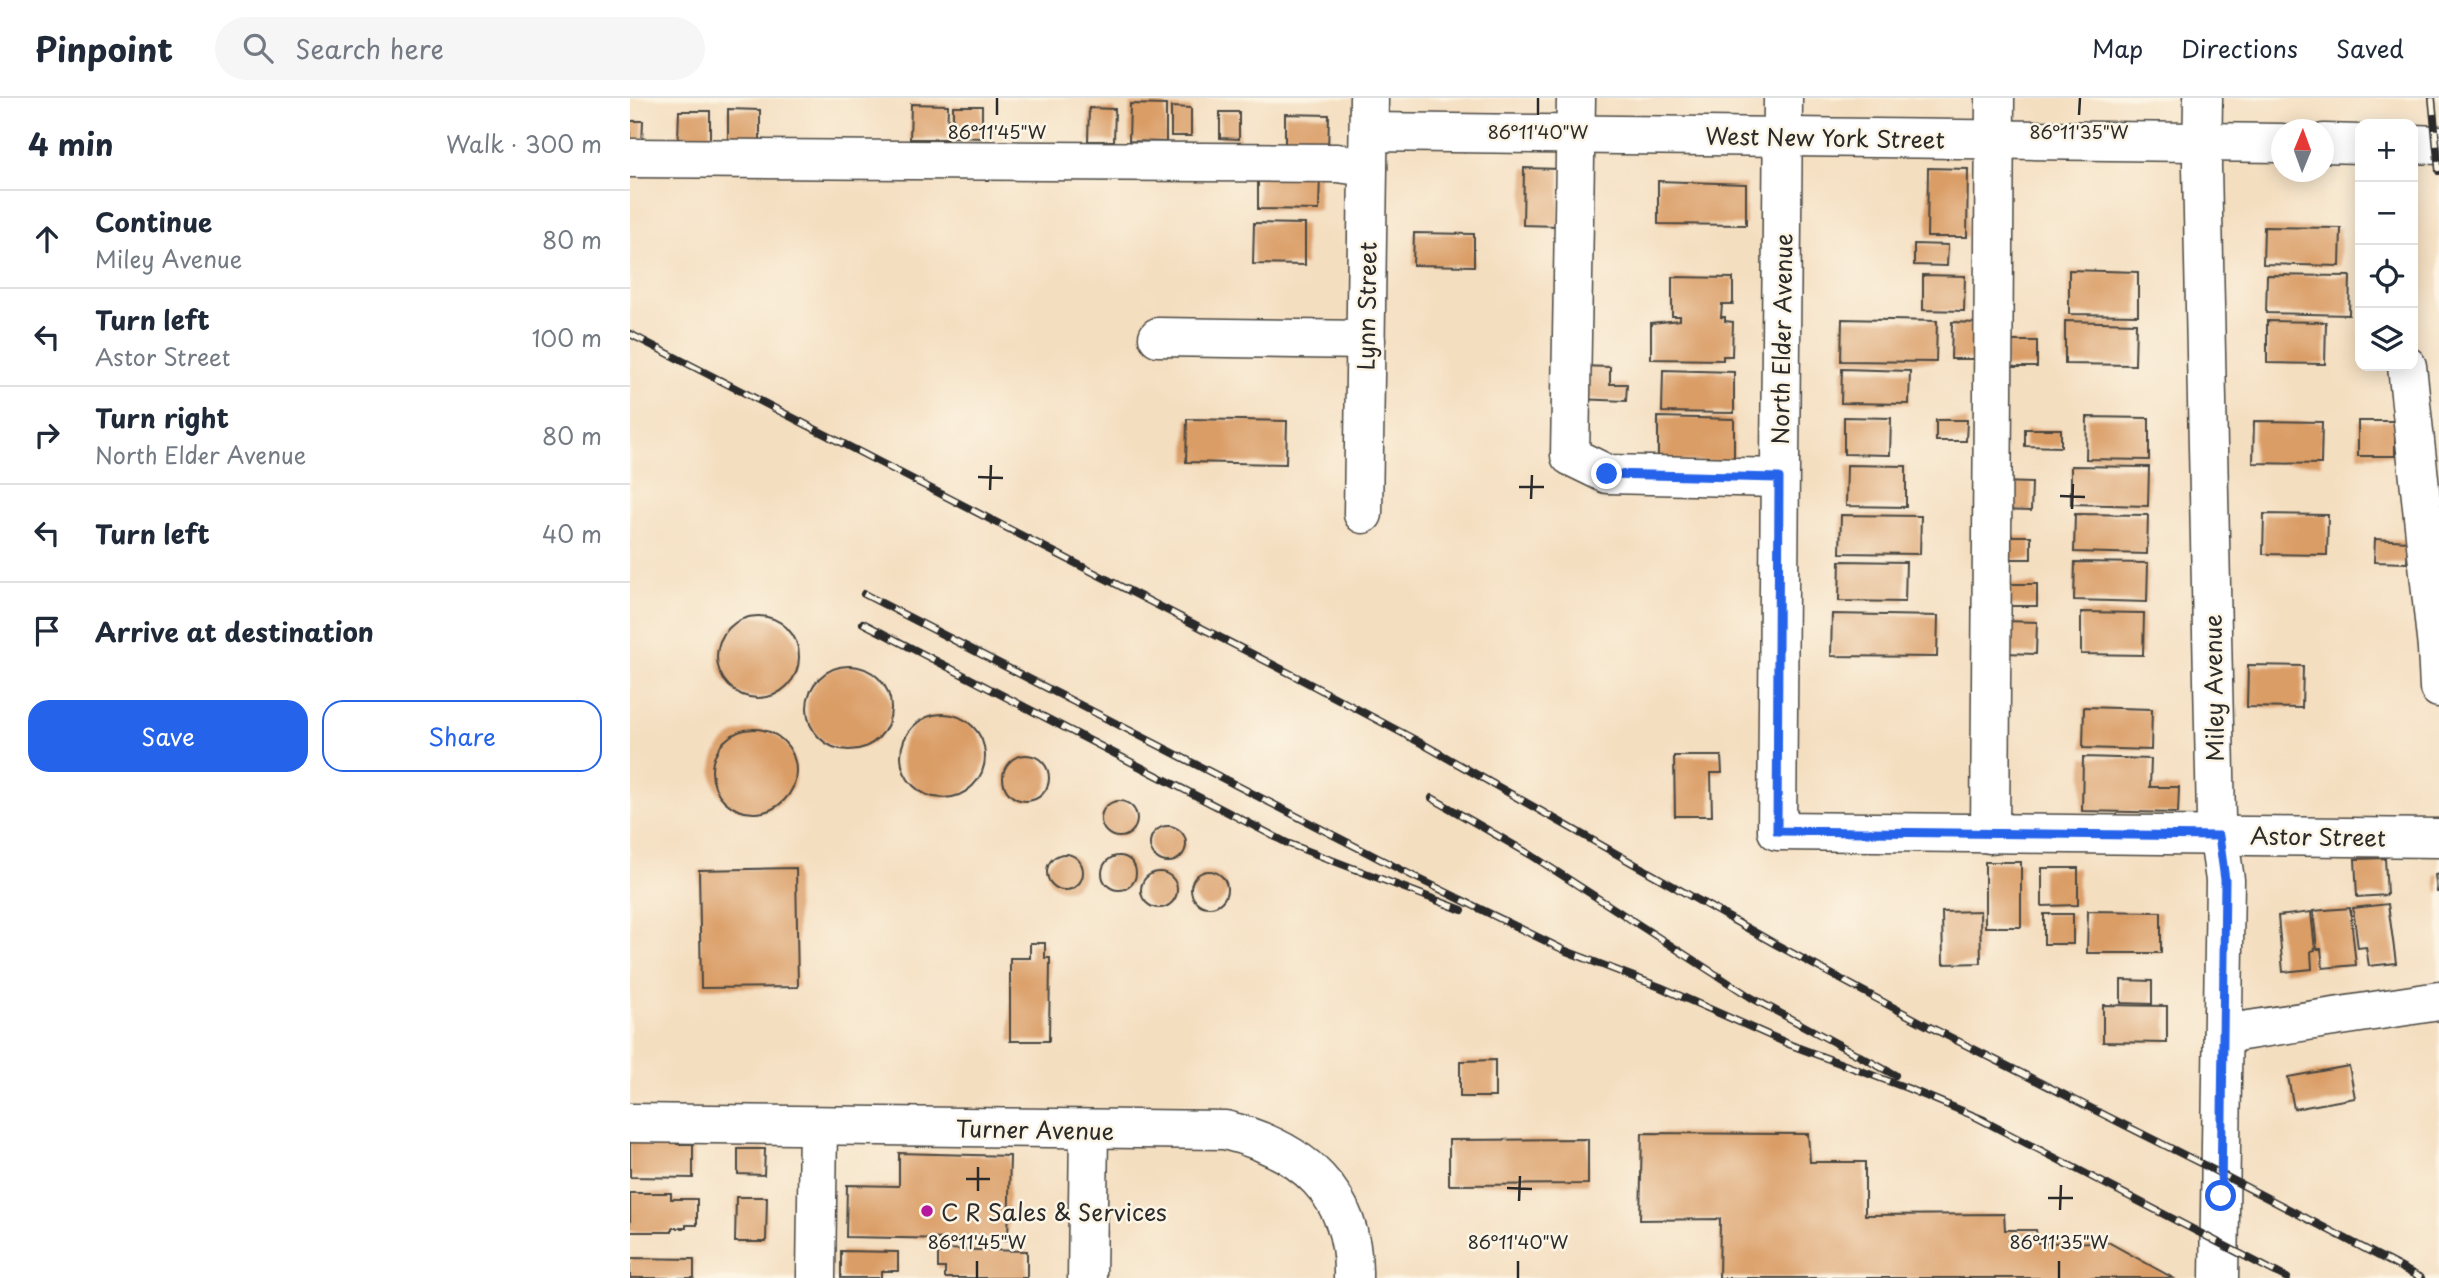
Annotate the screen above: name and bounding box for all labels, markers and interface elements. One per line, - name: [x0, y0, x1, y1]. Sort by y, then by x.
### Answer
- search box: [215, 17, 705, 80]
- text: Pinpoint: [35, 23, 173, 73]
- icon: search: [239, 29, 277, 67]
- text: Search here: [295, 29, 444, 68]
- text: Map: [2092, 30, 2143, 66]
- text: Directions: [2181, 30, 2298, 66]
- text: Saved: [2336, 30, 2404, 66]
- street label: West New York Street: [1705, 117, 1945, 157]
- text: 86°11'45"W: [948, 118, 1047, 145]
- text: 86°11'40"W: [1488, 118, 1589, 145]
- text: 86°11'35"W: [2030, 118, 2129, 145]
- north arrow: [2271, 119, 2334, 182]
- map controls: [2355, 119, 2418, 371]
- button: +: [2355, 119, 2418, 182]
- text: 4 min: [28, 121, 114, 166]
- text: Walk · 300 m: [446, 126, 602, 161]
- button: −: [2355, 182, 2418, 245]
- text: Continue: [95, 202, 212, 241]
- icon: ahead: [28, 220, 66, 258]
- text: 80 m: [542, 222, 602, 257]
- street label: North Elder Avenue: [1762, 233, 1800, 445]
- text: Miley Avenue: [95, 241, 242, 276]
- street label: Lynn Street: [1347, 241, 1385, 371]
- button: locate: [2355, 245, 2418, 308]
- text: Turn left: [95, 300, 210, 339]
- button: layers: [2355, 308, 2418, 371]
- icon: left: [28, 318, 66, 356]
- text: 100 m: [532, 320, 602, 355]
- text: Astor Street: [95, 339, 230, 374]
- text: Turn right: [95, 398, 229, 437]
- icon: right: [28, 416, 66, 454]
- text: 80 m: [542, 418, 602, 453]
- text: North Elder Avenue: [95, 437, 306, 472]
- route end: [1591, 458, 1622, 489]
- icon: left: [28, 514, 66, 552]
- text: Turn left: [95, 514, 210, 553]
- text: 40 m: [542, 516, 602, 551]
- icon: arrive: [28, 612, 66, 650]
- text: Arrive at destination: [95, 612, 374, 651]
- street label: Miley Avenue: [2194, 614, 2232, 762]
- button: Save: [28, 700, 308, 772]
- button: Share: [322, 700, 602, 772]
- street label: Astor Street: [2250, 817, 2386, 855]
- street label: Turner Avenue: [956, 1110, 1114, 1148]
- route start: [2205, 1180, 2236, 1211]
- place label: C R Sales & Services: [941, 1194, 1167, 1229]
- marker: C R Sales & Services: [919, 1203, 935, 1219]
- text: 86°11'45"W: [928, 1228, 1027, 1255]
- text: 86°11'40"W: [1468, 1228, 1569, 1255]
- text: 86°11'35"W: [2010, 1228, 2109, 1255]

